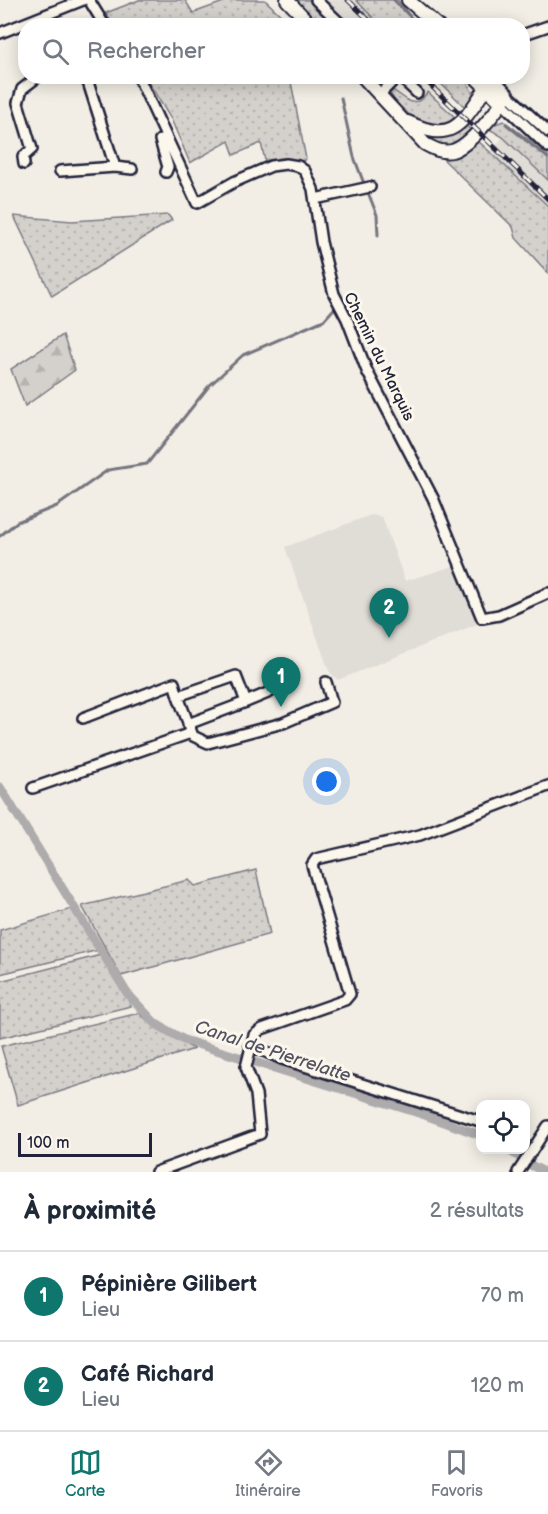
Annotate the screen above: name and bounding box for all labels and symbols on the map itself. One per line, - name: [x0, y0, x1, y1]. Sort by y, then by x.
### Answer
- street label: Chemin du Marquis: [339, 289, 418, 424]
- pin: 2: [370, 588, 408, 638]
- pin: 1: [262, 658, 300, 707]
- your location: [312, 767, 341, 796]
- water label: Canal de Pierrelatte: [192, 1016, 353, 1087]
- scale bar: [18, 1130, 152, 1158]

